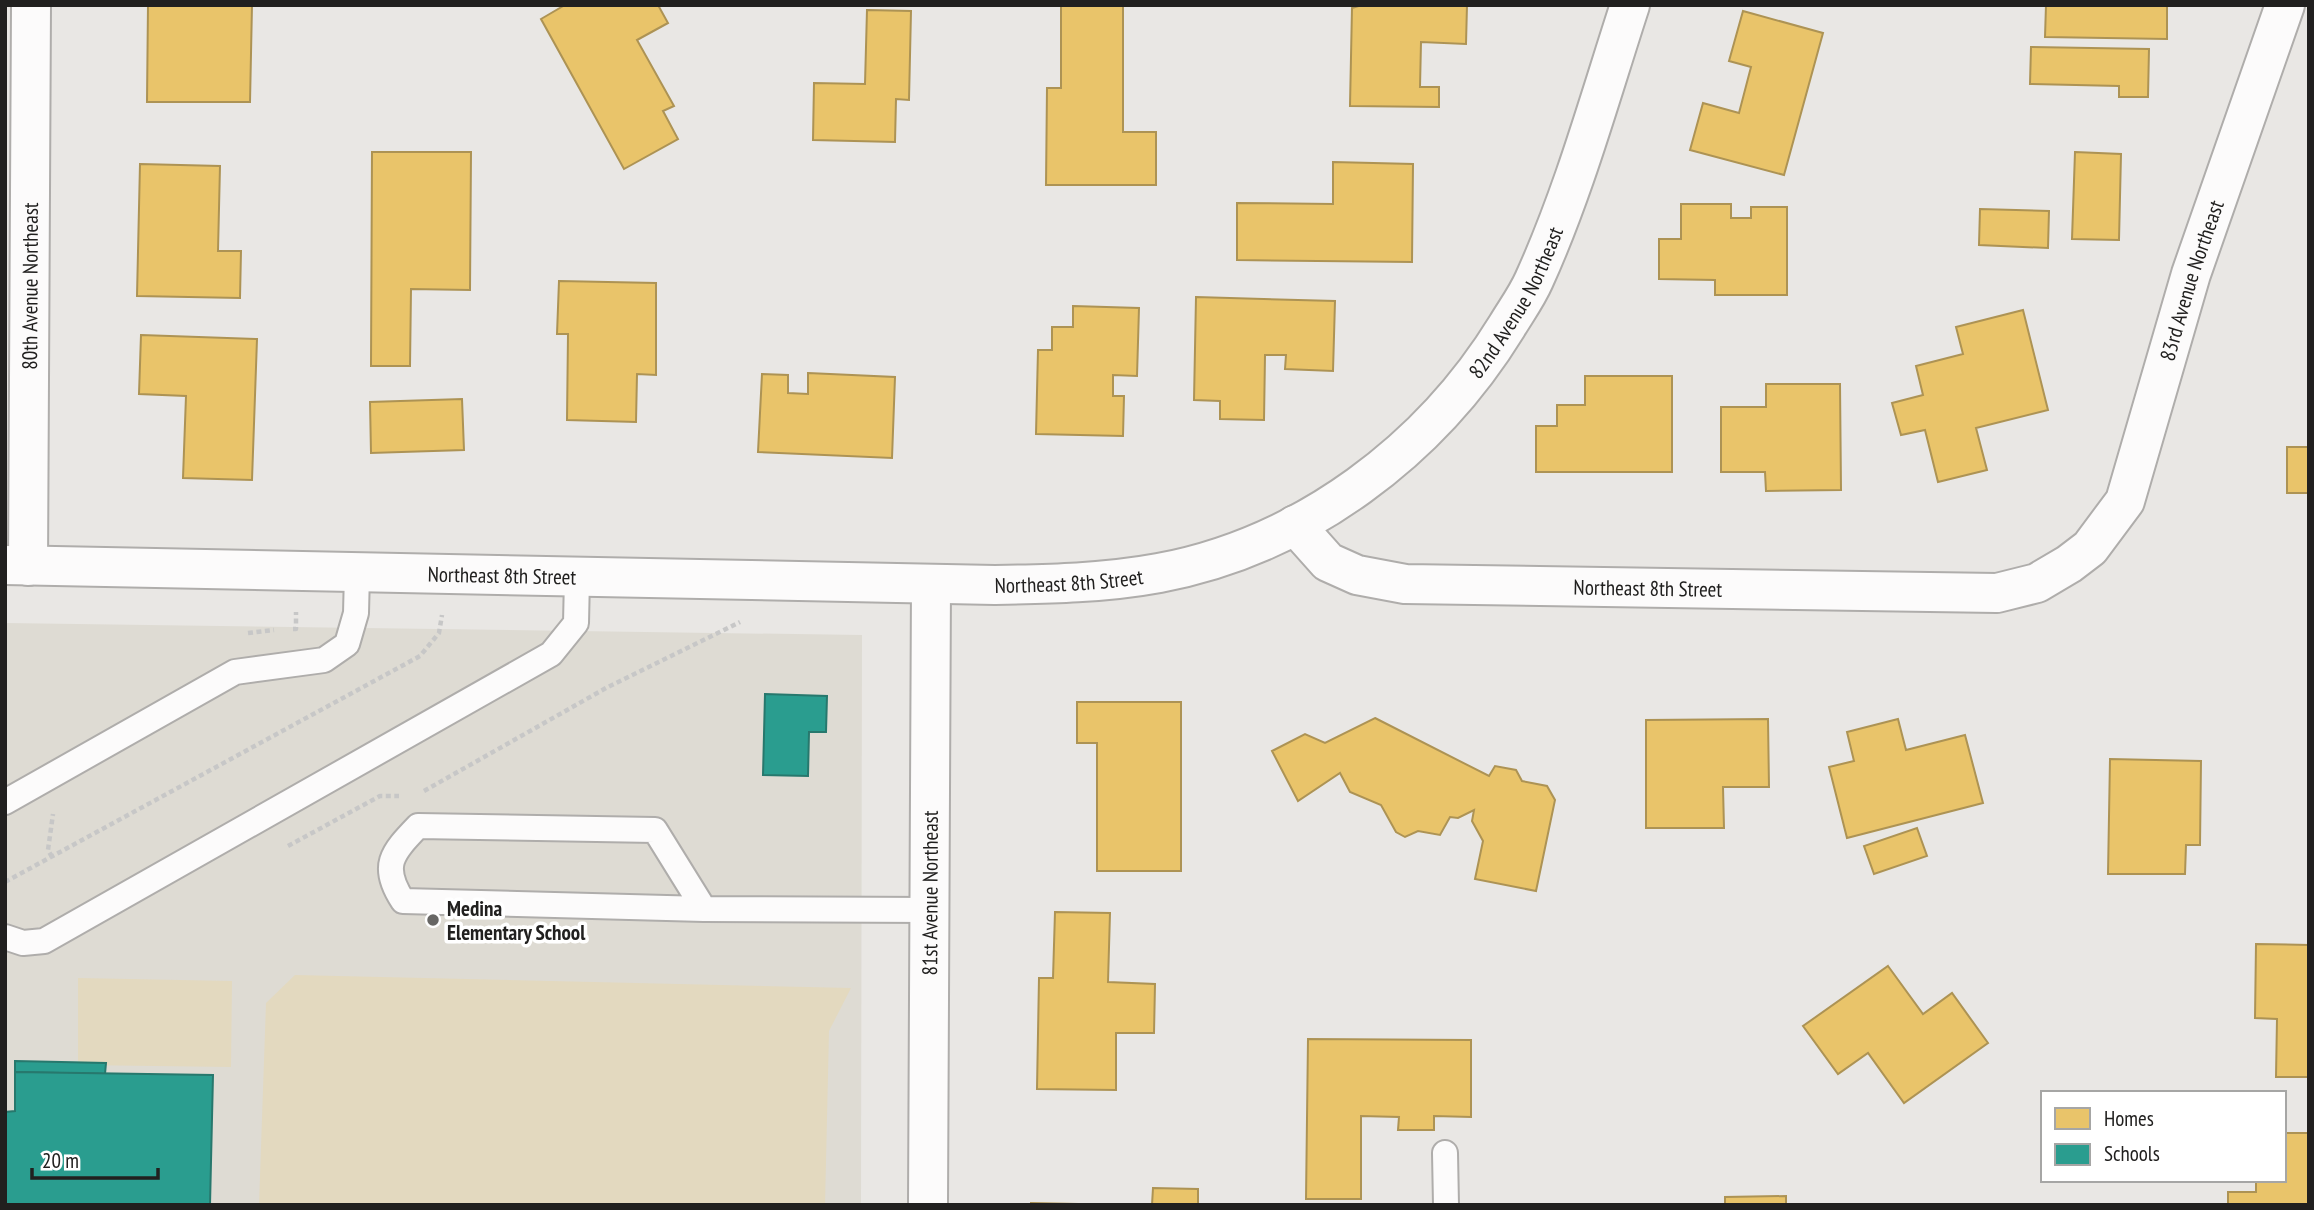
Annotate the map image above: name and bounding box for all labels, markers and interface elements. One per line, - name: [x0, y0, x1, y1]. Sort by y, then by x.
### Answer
- street label: 83rd Avenue Northeast: [2153, 196, 2229, 364]
- street label: 80th Avenue Northeast: [16, 202, 43, 370]
- street label: 82nd Avenue Northeast: [1462, 222, 1569, 384]
- street label: Northeast 8th Street: [427, 560, 577, 590]
- street label: Northeast 8th Street: [994, 562, 1145, 599]
- street label: Northeast 8th Street: [1573, 573, 1722, 602]
- street label: 81st Avenue Northeast: [916, 810, 943, 976]
- place label: Medina Elementary School: [447, 895, 586, 946]
- marker: Medina Elementary School: [425, 912, 441, 928]
- legend: [2041, 1091, 2286, 1182]
- text: Homes: [2104, 1105, 2154, 1132]
- scale bar: [32, 1136, 158, 1180]
- text: Schools: [2104, 1140, 2160, 1167]
- text: 20 m: [42, 1147, 79, 1174]

